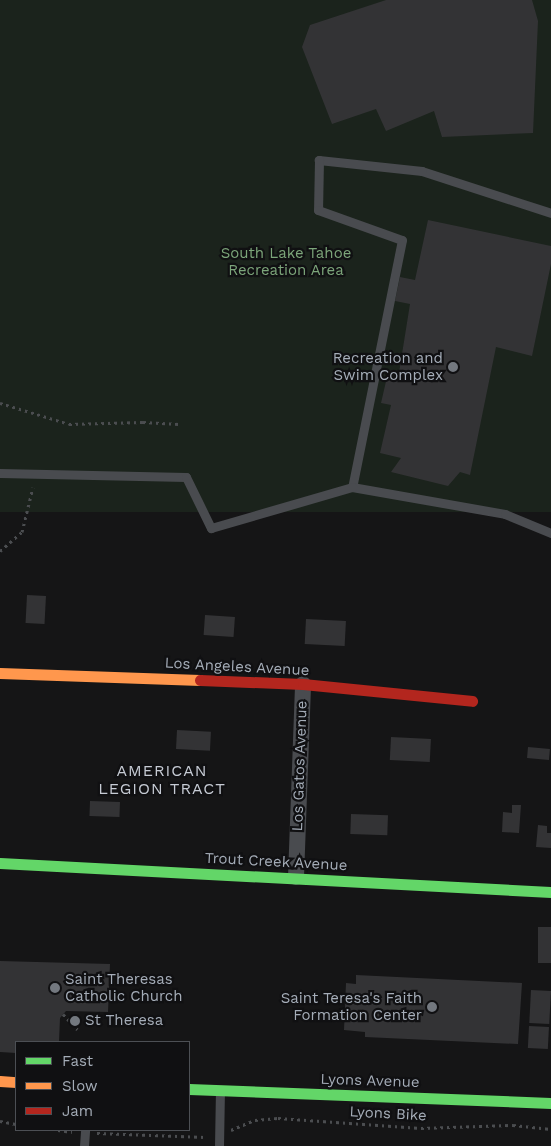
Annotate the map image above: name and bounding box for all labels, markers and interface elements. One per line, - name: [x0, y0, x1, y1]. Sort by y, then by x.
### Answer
- park label: South Lake Tahoe Recreation Area: [221, 244, 351, 279]
- place label: Recreation and Swim Complex: [333, 349, 443, 384]
- marker: Recreation and Swim Complex: [447, 361, 459, 373]
- street label: Los Angeles Avenue: [164, 654, 310, 680]
- street label: Los Gatos Avenue: [289, 700, 311, 832]
- district label: AMERICAN LEGION TRACT: [96, 761, 228, 799]
- street label: Trout Creek Avenue: [204, 849, 348, 875]
- place label: Saint Theresas Catholic Church: [65, 970, 183, 1005]
- marker: Saint Theresas Catholic Church: [49, 982, 61, 994]
- place label: Saint Teresa's Faith Formation Center: [280, 989, 422, 1024]
- marker: Saint Teresa's Faith Formation Center: [426, 1001, 438, 1013]
- place label: St Theresa: [85, 1012, 164, 1030]
- marker: St Theresa: [69, 1015, 81, 1027]
- legend: [15, 1041, 190, 1131]
- text: Fast: [62, 1052, 93, 1070]
- street label: Lyons Avenue: [320, 1070, 420, 1092]
- text: Slow: [62, 1077, 98, 1095]
- text: Jam: [62, 1102, 93, 1120]
- street label: Lyons Bike: [349, 1103, 427, 1125]

